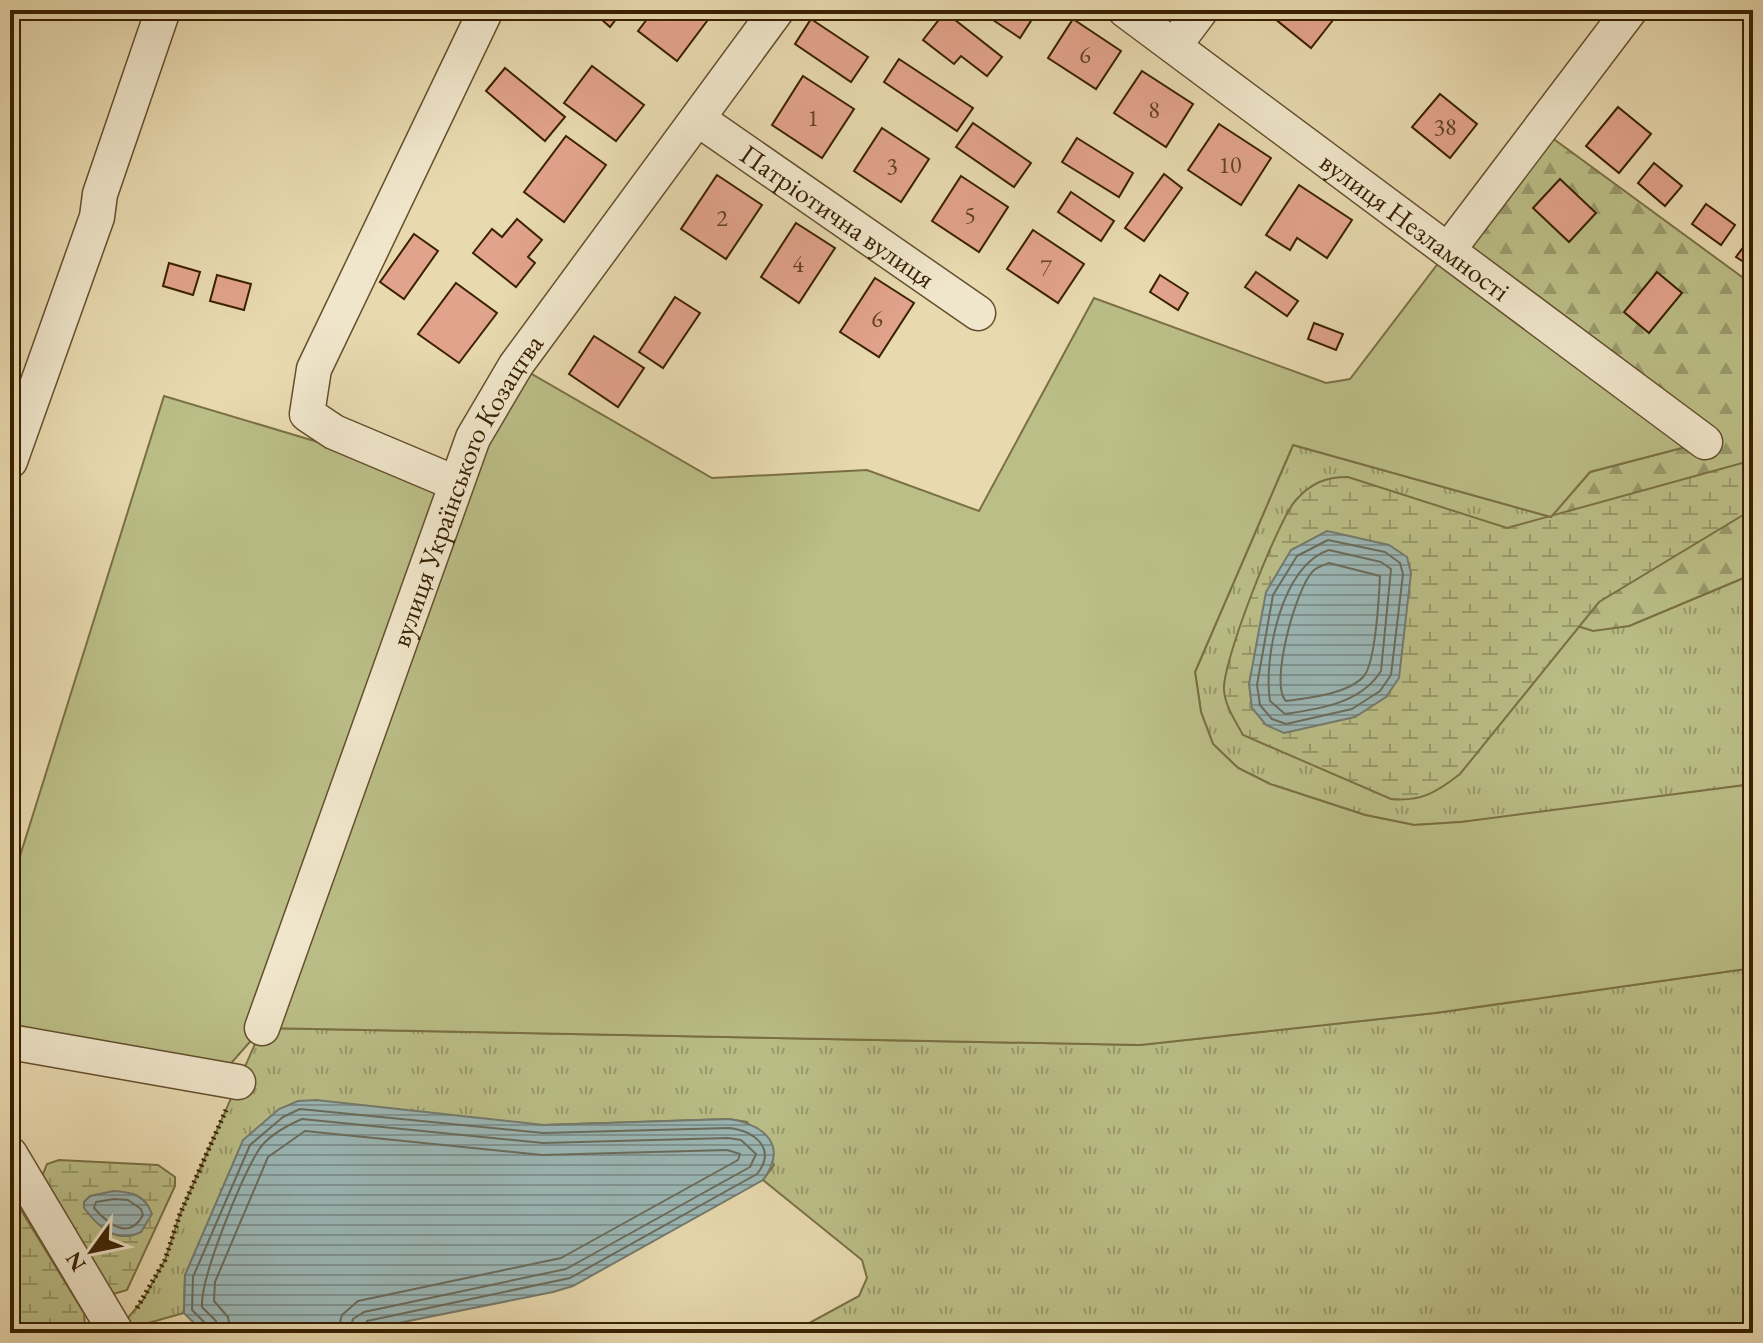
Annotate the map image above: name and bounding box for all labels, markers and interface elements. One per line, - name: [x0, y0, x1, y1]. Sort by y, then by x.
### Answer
- house number: 6: [1079, 39, 1091, 70]
- house number: 8: [1148, 94, 1160, 125]
- house number: 1: [807, 102, 819, 133]
- house number: 38: [1433, 111, 1457, 142]
- street label: Патріотична вулиця: [733, 136, 942, 296]
- street label: вулиця Незламності: [1313, 144, 1518, 309]
- house number: 10: [1218, 149, 1242, 180]
- house number: 3: [886, 150, 898, 181]
- house number: 5: [964, 199, 976, 230]
- house number: 2: [716, 202, 728, 233]
- house number: 4: [792, 248, 804, 279]
- house number: 7: [1040, 252, 1052, 283]
- house number: 6: [871, 303, 883, 334]
- street label: вулиця Українського Козацтва: [382, 326, 551, 652]
- north arrow: [52, 1211, 132, 1291]
- text: N: [59, 1246, 93, 1277]

